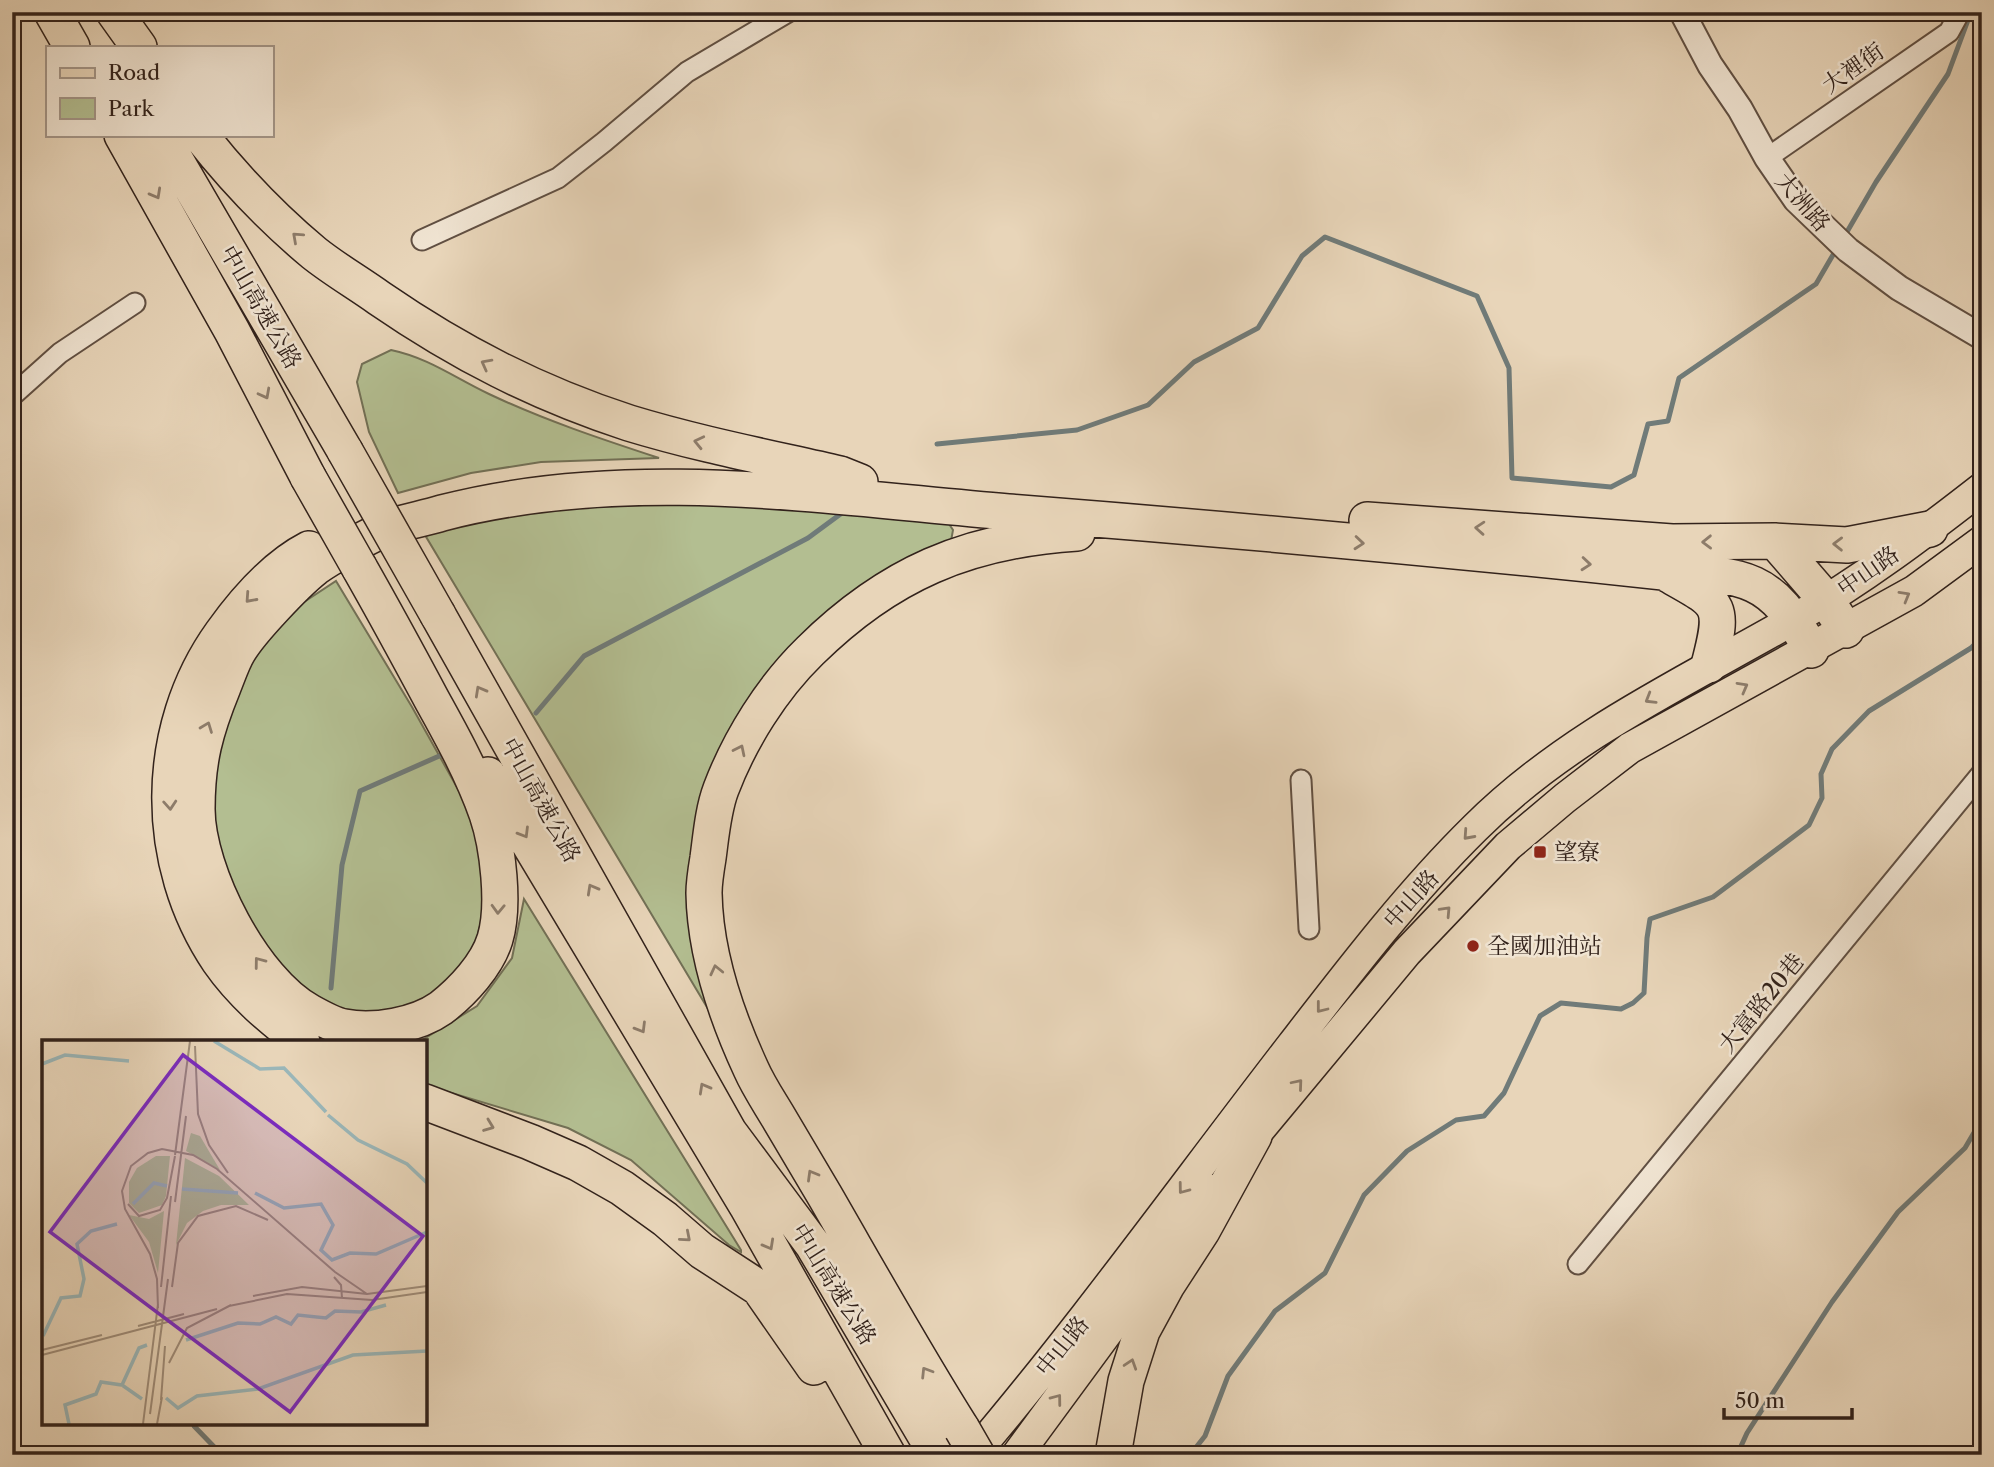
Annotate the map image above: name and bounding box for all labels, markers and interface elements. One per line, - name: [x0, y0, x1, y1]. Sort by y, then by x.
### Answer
- street label: 大裡街: [1817, 37, 1889, 99]
- legend: [46, 46, 273, 136]
- text: Road: [108, 60, 160, 85]
- text: Park: [108, 96, 154, 121]
- street label: 大洲路: [1770, 167, 1836, 237]
- one-way arrow: [148, 187, 161, 200]
- one-way arrow: [292, 233, 305, 246]
- street label: 中山高速公路: [214, 240, 308, 374]
- one-way arrow: [480, 359, 493, 372]
- one-way arrow: [257, 387, 270, 399]
- one-way arrow: [693, 436, 705, 451]
- one-way arrow: [1474, 521, 1485, 536]
- one-way arrow: [1701, 534, 1712, 550]
- one-way arrow: [1353, 535, 1365, 550]
- one-way arrow: [1833, 536, 1843, 552]
- street label: 中山路: [1832, 540, 1904, 602]
- one-way arrow: [1581, 556, 1592, 571]
- one-way arrow: [246, 590, 258, 603]
- one-way arrow: [1898, 591, 1911, 604]
- one-way arrow: [1735, 682, 1748, 695]
- one-way arrow: [475, 686, 488, 699]
- one-way arrow: [1645, 691, 1658, 704]
- one-way arrow: [199, 721, 213, 733]
- street label: 中山高速公路: [495, 733, 587, 867]
- one-way arrow: [732, 745, 746, 757]
- one-way arrow: [162, 800, 177, 811]
- one-way arrow: [515, 826, 528, 839]
- one-way arrow: [1464, 827, 1477, 840]
- place label: 望寮: [1554, 838, 1600, 866]
- marker: 望寮: [1532, 844, 1548, 860]
- street label: 中山路: [1378, 864, 1444, 934]
- one-way arrow: [587, 884, 600, 897]
- one-way arrow: [491, 904, 506, 915]
- one-way arrow: [1437, 906, 1450, 919]
- place label: 全國加油站: [1487, 932, 1602, 960]
- marker: 全國加油站: [1465, 938, 1481, 954]
- street label: 大富路20巷: [1712, 948, 1810, 1058]
- one-way arrow: [255, 958, 267, 970]
- one-way arrow: [710, 964, 724, 976]
- one-way arrow: [1316, 1000, 1329, 1013]
- one-way arrow: [632, 1021, 645, 1034]
- inset map: [42, 1040, 427, 1425]
- one-way arrow: [1290, 1079, 1302, 1092]
- one-way arrow: [699, 1082, 712, 1095]
- one-way arrow: [483, 1117, 495, 1131]
- one-way arrow: [807, 1169, 820, 1182]
- one-way arrow: [1179, 1181, 1191, 1194]
- street label: 中山高速公路: [786, 1218, 882, 1350]
- one-way arrow: [678, 1229, 691, 1241]
- one-way arrow: [761, 1238, 774, 1250]
- street label: 中山路: [1029, 1310, 1095, 1382]
- one-way arrow: [1123, 1358, 1137, 1371]
- one-way arrow: [922, 1366, 935, 1379]
- scale bar: [1724, 1376, 1852, 1420]
- text: 50 m: [1735, 1388, 1785, 1413]
- one-way arrow: [1049, 1395, 1062, 1407]

